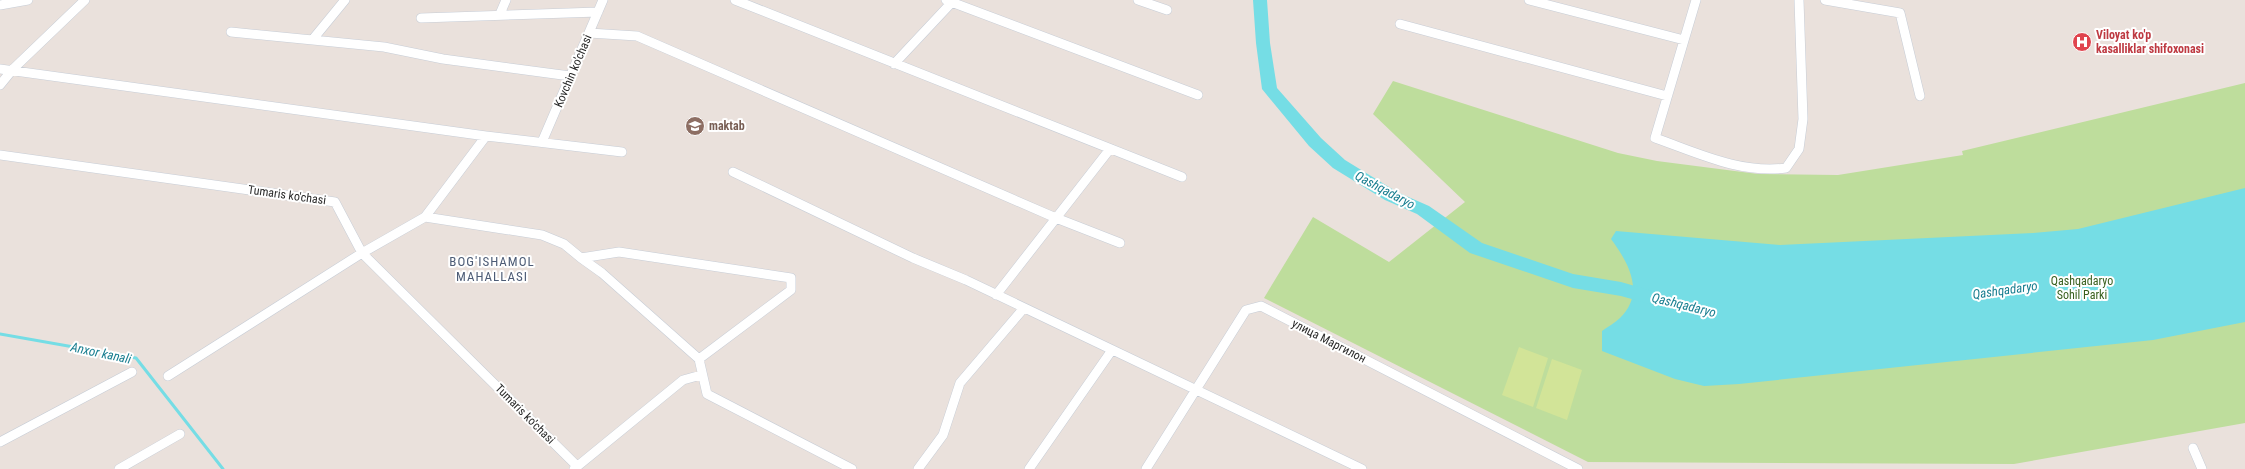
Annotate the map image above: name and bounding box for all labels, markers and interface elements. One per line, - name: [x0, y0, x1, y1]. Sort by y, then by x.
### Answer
- place label: Viloyat ko'p kasalliklar shifoxonasi: [2096, 28, 2204, 56]
- hospital icon: Viloyat ko'p kasalliklar shifoxonasi: [2071, 31, 2093, 53]
- street label: Kovchin ko'chasi: [551, 32, 595, 110]
- school or university icon: maktab: [684, 115, 706, 137]
- place label: maktab: [709, 119, 745, 133]
- water label: Qashqadaryo: [1353, 168, 1417, 212]
- street label: Tumaris ko'chasi: [247, 183, 327, 207]
- district label: BOG'ISHAMOL MAHALLASI: [449, 254, 535, 284]
- park label: Qashqadaryo Sohil Parki: [2051, 274, 2113, 302]
- water label: Qashqadaryo: [1971, 278, 2039, 302]
- water label: Qashqadaryo: [1650, 290, 1718, 320]
- street label: улица Маргилон: [1290, 316, 1368, 366]
- water label: Anxor kanali: [68, 339, 133, 367]
- street label: Tumaris ko'chasi: [492, 381, 558, 447]

